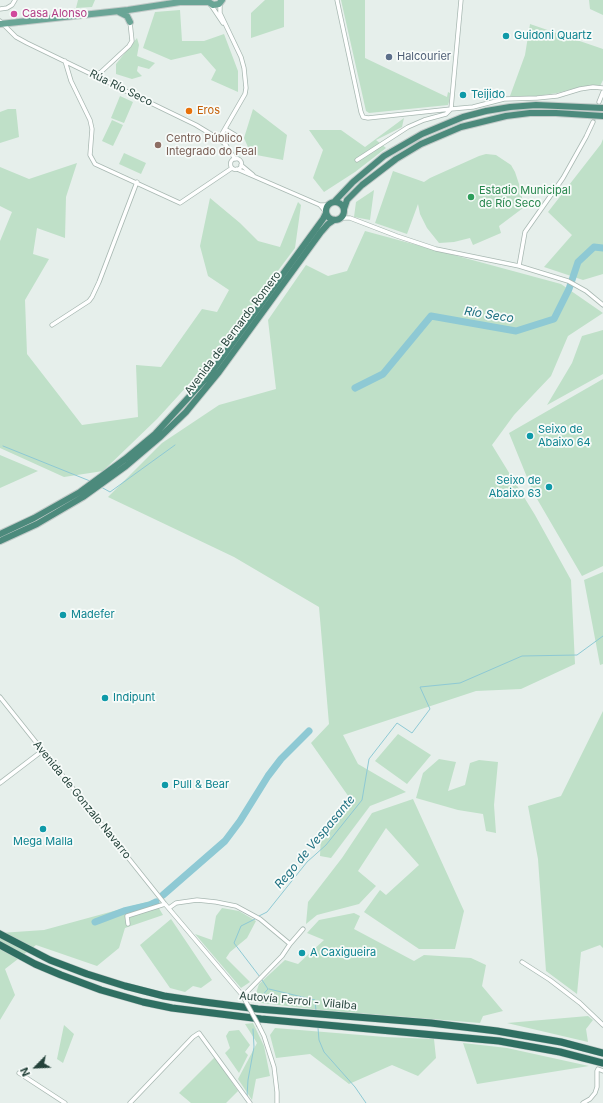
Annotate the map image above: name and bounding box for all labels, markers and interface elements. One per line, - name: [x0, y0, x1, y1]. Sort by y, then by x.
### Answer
- place label: Casa Alonso: [22, 7, 87, 21]
- marker: Casa Alonso: [9, 9, 19, 19]
- place label: Guidoni Quartz: [514, 29, 592, 43]
- marker: Guidoni Quartz: [501, 31, 511, 41]
- place label: Halcourier: [397, 50, 451, 64]
- marker: Halcourier: [384, 52, 394, 62]
- street label: Rúa Río Seco: [87, 67, 155, 109]
- place label: Teijido: [471, 88, 505, 102]
- marker: Teijido: [458, 90, 468, 100]
- place label: Eros: [197, 104, 220, 118]
- marker: Eros: [184, 106, 194, 116]
- place label: Centro Público Integrado do Feal: [166, 132, 257, 158]
- marker: Centro Público Integrado do Feal: [153, 140, 163, 150]
- place label: Estadio Municipal de Río Seco: [479, 184, 571, 210]
- marker: Estadio Municipal de Río Seco: [466, 192, 476, 202]
- street label: Avenida de Bernardo Romero: [182, 268, 284, 398]
- water label: Río Seco: [463, 304, 515, 326]
- place label: Seixo de Abaixo 64: [538, 423, 591, 449]
- marker: Seixo de Abaixo 64: [525, 431, 535, 441]
- place label: Seixo de Abaixo 63: [489, 474, 541, 500]
- marker: Seixo de Abaixo 63: [544, 482, 554, 492]
- place label: Madefer: [71, 608, 115, 622]
- marker: Madefer: [58, 610, 68, 620]
- place label: Indipunt: [113, 691, 155, 705]
- marker: Indipunt: [100, 693, 110, 703]
- street label: Avenida de Gonzalo Navarro: [30, 738, 134, 862]
- place label: Pull & Bear: [173, 778, 229, 792]
- marker: Pull & Bear: [160, 780, 170, 790]
- water label: Rego de Vespasante: [272, 792, 358, 892]
- marker: Mega Malla: [38, 824, 48, 834]
- place label: Mega Malla: [13, 835, 73, 849]
- place label: A Caxigueira: [310, 946, 376, 960]
- marker: A Caxigueira: [297, 948, 307, 958]
- street label: Autovía Ferrol - Vilalba: [239, 989, 357, 1013]
- north arrow: [16, 1047, 56, 1087]
- text: N: [17, 1065, 33, 1079]

